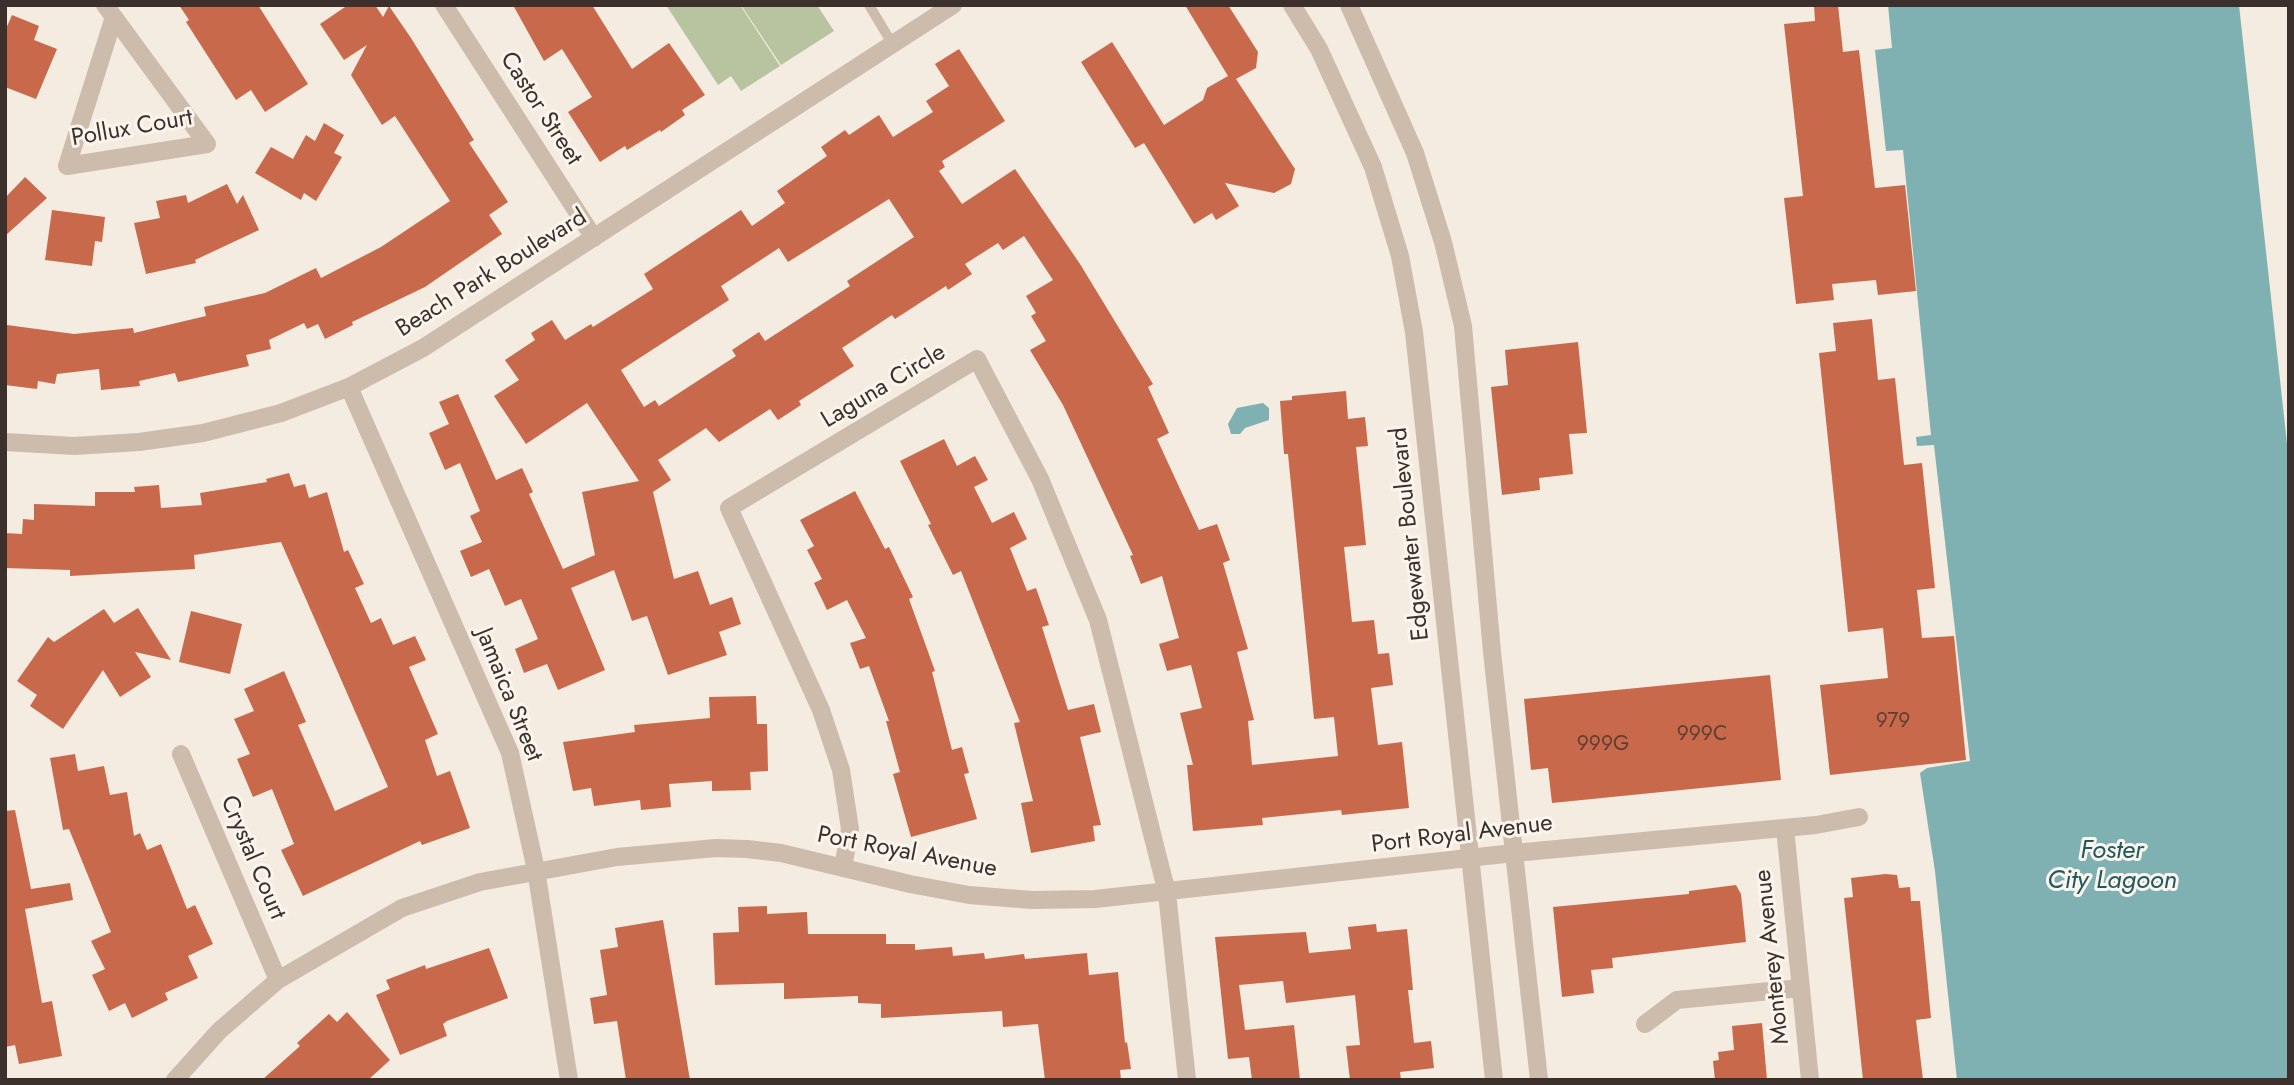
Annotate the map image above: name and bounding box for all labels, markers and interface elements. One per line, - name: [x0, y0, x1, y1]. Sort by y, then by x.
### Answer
- street label: Castor Street: [493, 47, 587, 171]
- street label: Pollux Court: [69, 104, 195, 154]
- street label: Beach Park Boulevard: [391, 204, 593, 344]
- street label: Laguna Circle: [817, 339, 951, 435]
- street label: Edgewater Boulevard: [1385, 426, 1437, 642]
- street label: Jamaica Street: [468, 624, 548, 766]
- house number: 979: [1876, 709, 1910, 735]
- house number: 999C: [1677, 722, 1727, 748]
- house number: 999G: [1577, 732, 1629, 758]
- street label: Crystal Court: [213, 792, 291, 924]
- street label: Port Royal Avenue: [1370, 810, 1554, 860]
- street label: Port Royal Avenue: [815, 821, 999, 885]
- water label: Foster City Lagoon: [2047, 836, 2177, 898]
- street label: Monterey Avenue: [1749, 868, 1797, 1046]

